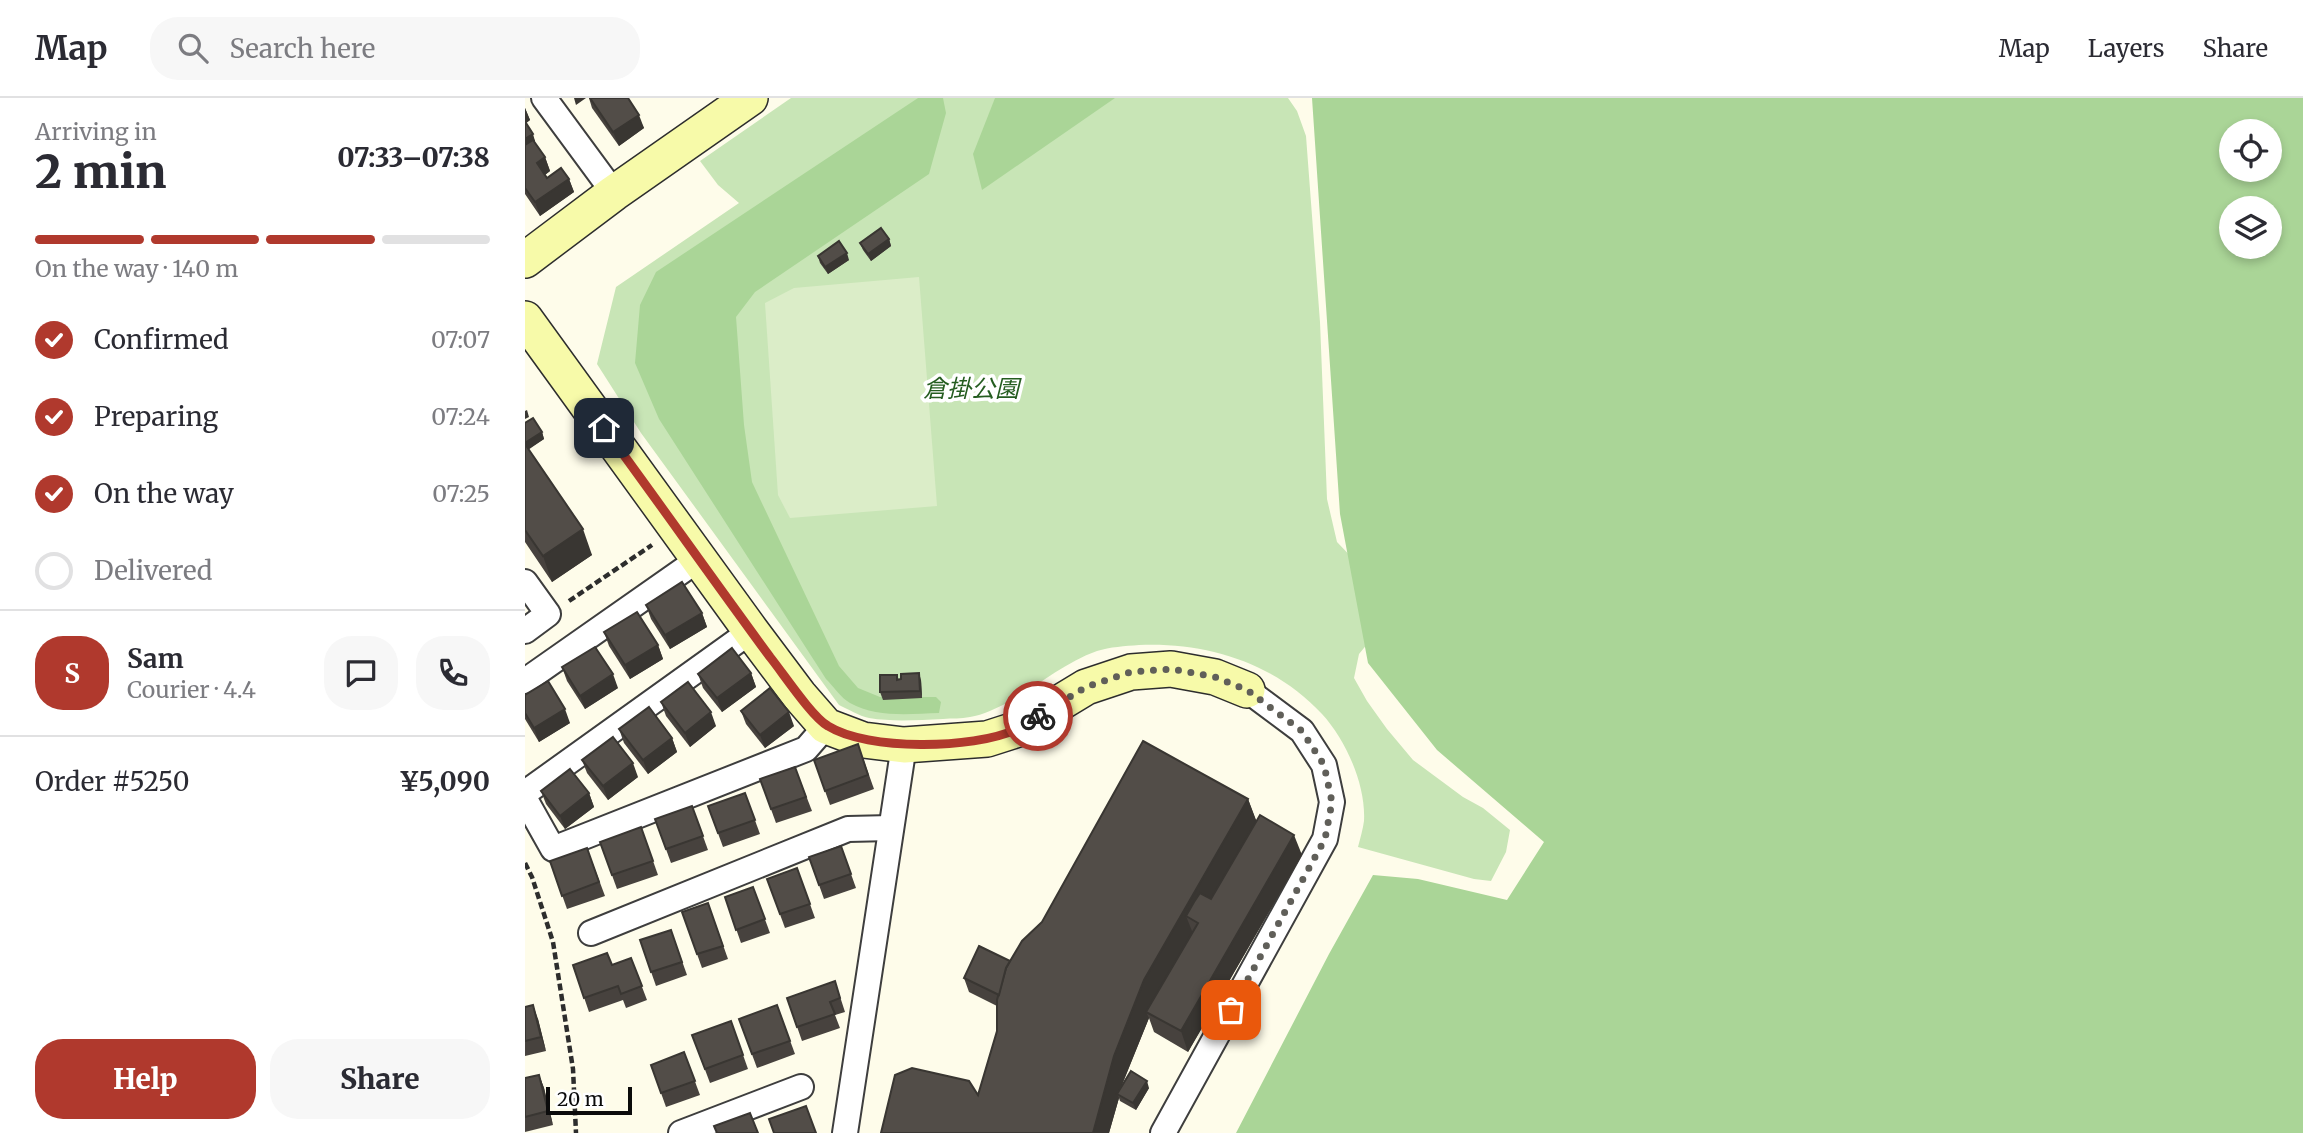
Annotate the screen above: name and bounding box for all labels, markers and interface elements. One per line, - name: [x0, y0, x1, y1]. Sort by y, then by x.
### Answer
- search box: [150, 17, 640, 80]
- text: Map: [35, 28, 108, 69]
- icon: search: [174, 29, 212, 67]
- text: Search here: [230, 32, 375, 65]
- text: Map: [1999, 33, 2050, 64]
- text: Layers: [2088, 33, 2164, 64]
- text: Share: [2202, 33, 2268, 64]
- text: Arriving in: [35, 117, 157, 146]
- map controls: [2219, 119, 2282, 259]
- button: locate: [2219, 119, 2282, 182]
- text: 07:33–07:38: [337, 141, 490, 174]
- text: 2 min: [35, 143, 167, 201]
- button: layers: [2219, 196, 2282, 259]
- text: On the way · 140 m: [35, 254, 238, 283]
- icon: check: [35, 321, 73, 359]
- text: Confirmed: [94, 323, 229, 356]
- text: 07:07: [431, 325, 490, 354]
- park label: 倉掛公園: [923, 373, 1022, 404]
- icon: check: [35, 398, 73, 436]
- pin: [574, 398, 634, 458]
- text: Preparing: [94, 400, 218, 433]
- text: 07:24: [431, 402, 490, 431]
- icon: home: [585, 409, 623, 447]
- icon: check: [35, 475, 73, 513]
- text: On the way: [94, 477, 234, 510]
- text: 07:25: [432, 479, 490, 508]
- text: Delivered: [94, 554, 213, 587]
- button: chat: [324, 636, 398, 710]
- button: phone: [416, 636, 490, 710]
- text: Sam: [127, 642, 184, 675]
- text: S: [64, 657, 80, 690]
- text: Courier · 4.4: [127, 675, 256, 704]
- courier: [1003, 681, 1073, 751]
- icon: bike: [1019, 697, 1057, 735]
- text: Order #5250: [35, 765, 190, 798]
- text: ¥5,090: [399, 765, 490, 798]
- pin: [1201, 980, 1261, 1040]
- icon: bag: [1212, 991, 1250, 1029]
- button: Help: [35, 1039, 256, 1119]
- button: Share: [270, 1039, 490, 1119]
- scale bar: [546, 1084, 632, 1116]
- text: 20 m: [557, 1087, 604, 1111]

